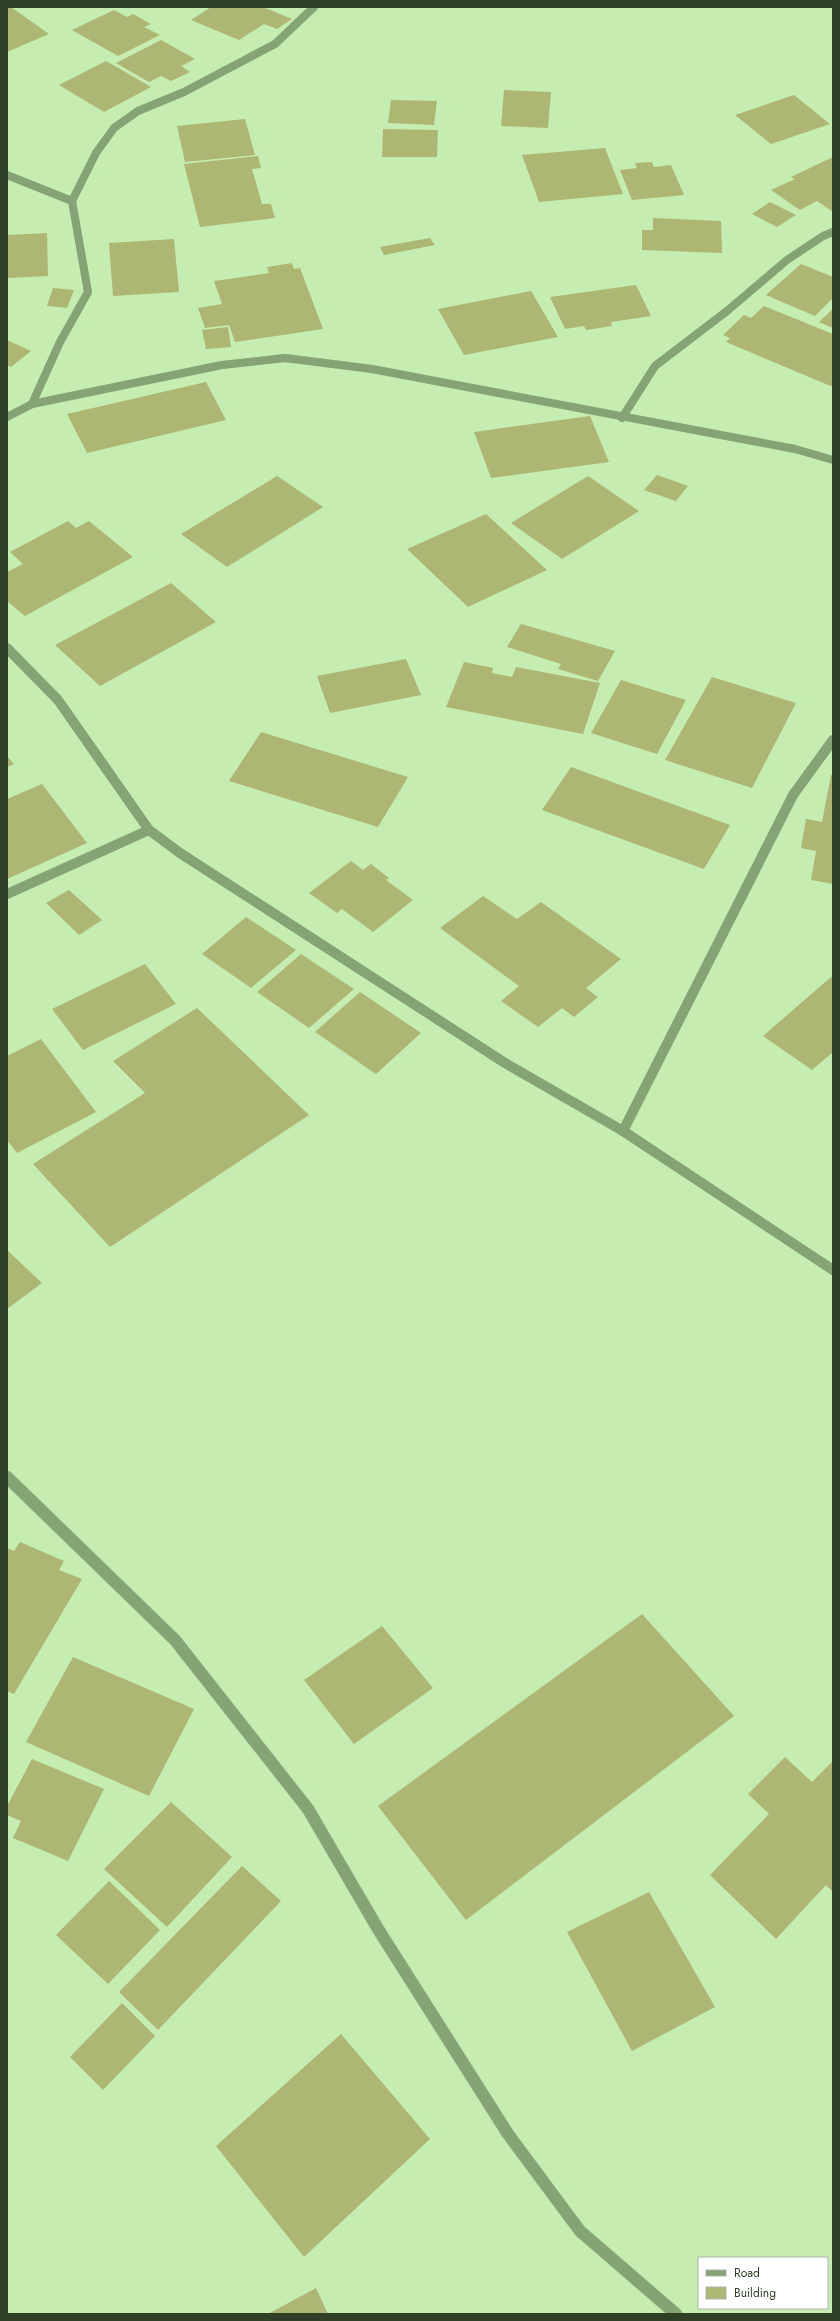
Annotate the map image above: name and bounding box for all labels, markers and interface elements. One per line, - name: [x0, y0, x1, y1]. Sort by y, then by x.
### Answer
- legend: [698, 2257, 828, 2309]
- text: Road: [734, 2264, 760, 2282]
- text: Building: [734, 2284, 776, 2302]

